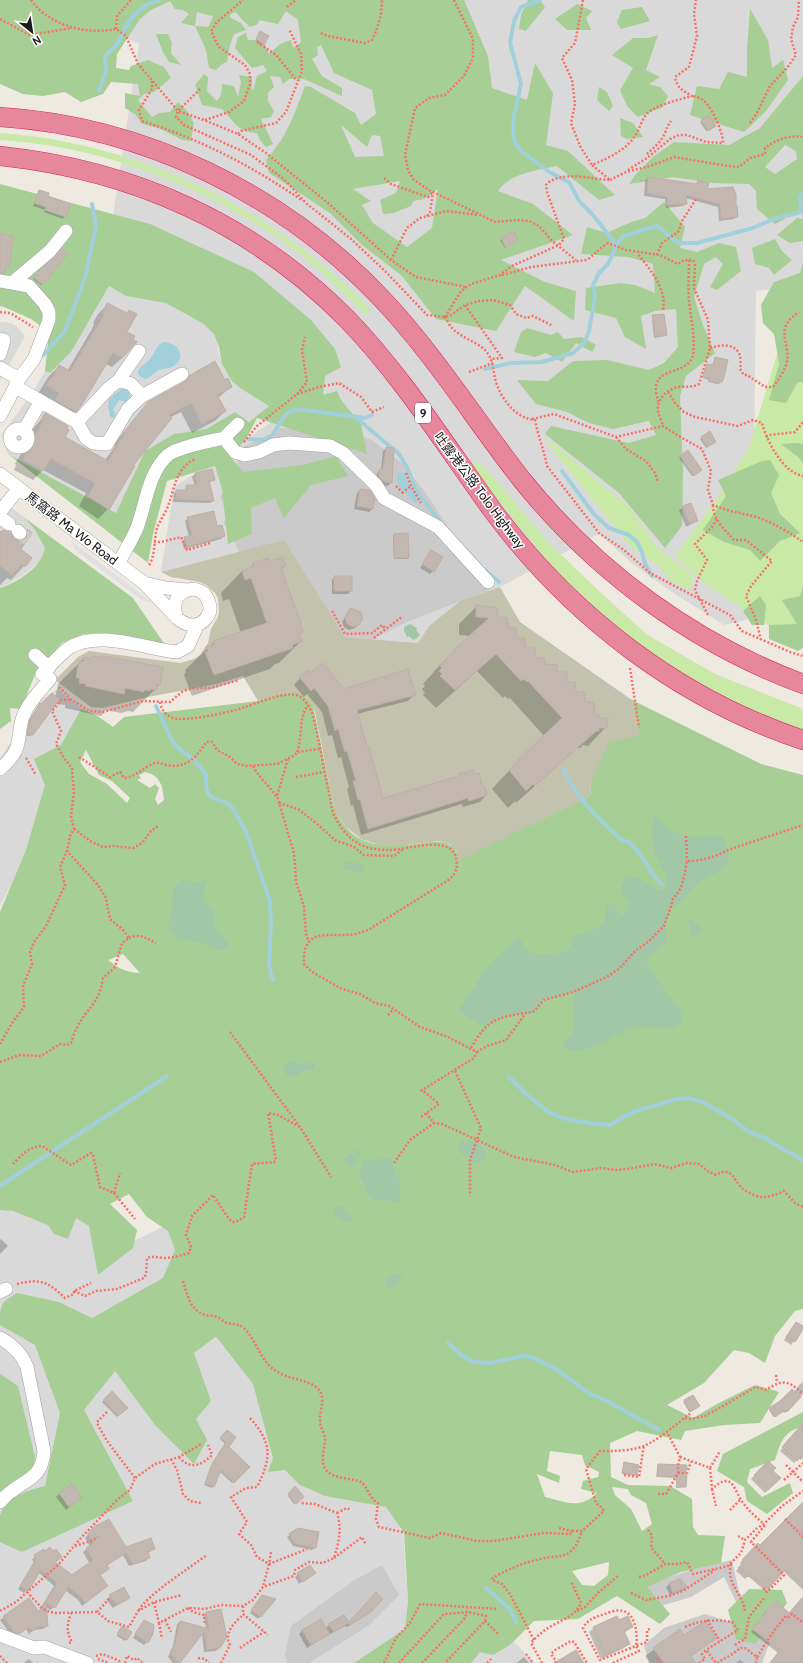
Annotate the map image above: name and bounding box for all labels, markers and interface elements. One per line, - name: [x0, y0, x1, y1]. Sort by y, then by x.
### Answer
- north arrow: [12, 12, 52, 52]
- text: N: [30, 33, 44, 49]
- road number: 9: [415, 403, 431, 423]
- street label: 吐露港公路 Tolo Highway: [431, 429, 529, 552]
- street label: 馬窩路 Ma Wo Road: [23, 488, 121, 568]

